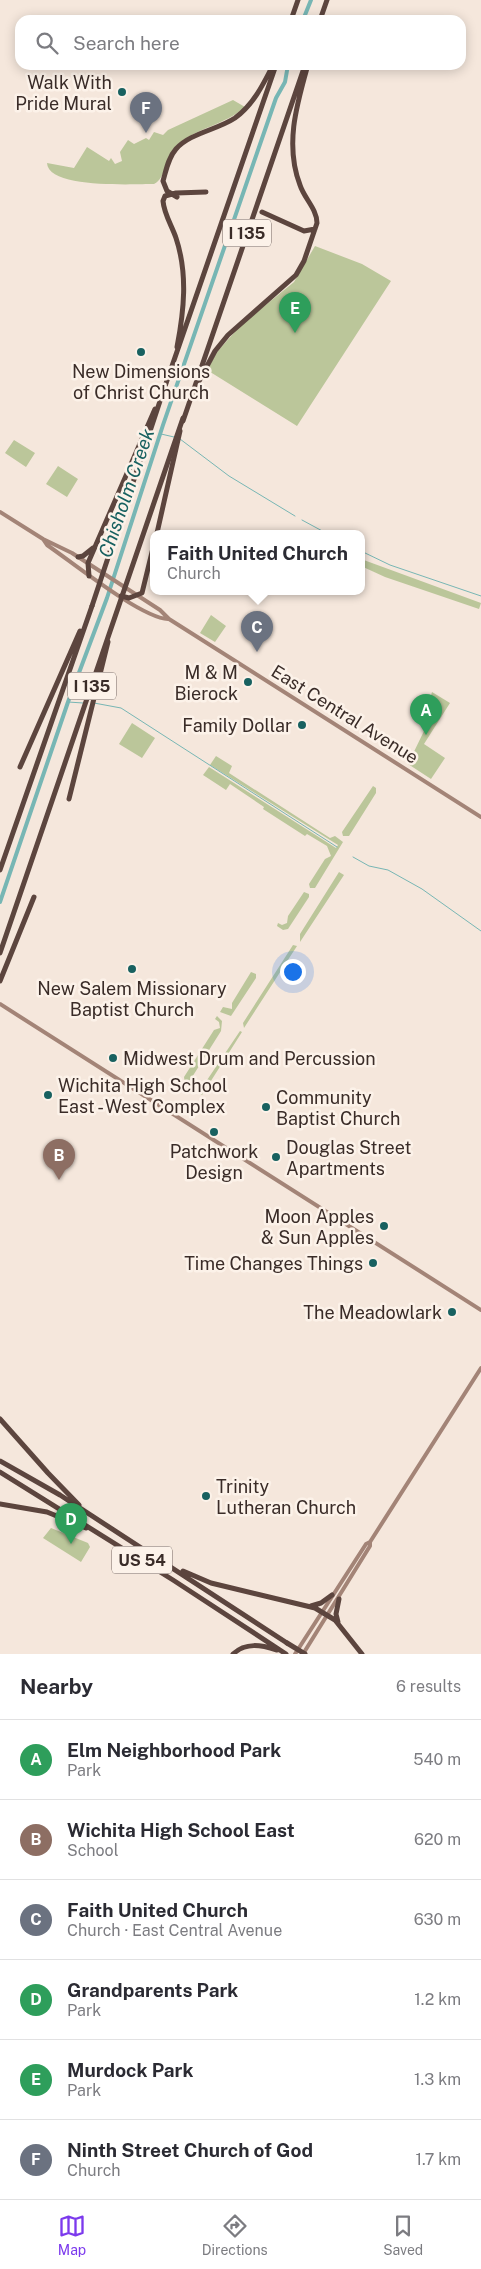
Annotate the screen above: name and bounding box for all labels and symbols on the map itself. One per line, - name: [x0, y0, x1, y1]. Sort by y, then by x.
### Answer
- place label: Walk With Pride Mural: [15, 72, 112, 114]
- marker: Walk With Pride Mural: [116, 86, 128, 98]
- pin: F: [130, 92, 162, 133]
- road number: I 135: [223, 220, 271, 247]
- pin: E: [279, 292, 311, 333]
- marker: New Dimensions of Christ Church: [135, 346, 147, 358]
- place label: New Dimensions of Christ Church: [72, 361, 210, 403]
- water label: Chisholm Creek: [94, 425, 159, 560]
- pin: C: [241, 611, 273, 652]
- street label: East Central Avenue: [268, 660, 422, 768]
- place label: M & M Bierock: [174, 662, 238, 704]
- road number: I 135: [68, 672, 116, 699]
- marker: M & M Bierock: [242, 676, 254, 688]
- pin: A: [410, 694, 442, 735]
- place label: Family Dollar: [182, 715, 292, 736]
- marker: Family Dollar: [296, 719, 308, 731]
- your location: [280, 959, 306, 985]
- marker: New Salem Missionary Baptist Church: [126, 963, 138, 975]
- place label: New Salem Missionary Baptist Church: [37, 978, 227, 1020]
- place label: Midwest Drum and Percussion: [123, 1048, 376, 1069]
- marker: Midwest Drum and Percussion: [107, 1052, 119, 1064]
- place label: Wichita High School East - West Complex: [58, 1075, 227, 1117]
- place label: Community Baptist Church: [276, 1087, 400, 1129]
- marker: Wichita High School East - West Complex: [42, 1089, 54, 1101]
- marker: Community Baptist Church: [260, 1101, 272, 1113]
- marker: Patchwork Design: [208, 1126, 220, 1138]
- place label: Douglas Street Apartments: [286, 1137, 411, 1179]
- pin: B: [43, 1139, 75, 1180]
- place label: Patchwork Design: [170, 1141, 258, 1183]
- marker: Douglas Street Apartments: [270, 1151, 282, 1163]
- place label: Moon Apples & Sun Apples: [261, 1206, 374, 1248]
- marker: Moon Apples & Sun Apples: [378, 1220, 390, 1232]
- place label: Time Changes Things: [184, 1253, 363, 1274]
- marker: Time Changes Things: [367, 1257, 379, 1269]
- place label: The Meadowlark: [303, 1302, 442, 1323]
- marker: The Meadowlark: [446, 1306, 458, 1318]
- place label: Trinity Lutheran Church: [216, 1476, 356, 1518]
- marker: Trinity Lutheran Church: [200, 1490, 212, 1502]
- pin: D: [55, 1503, 87, 1544]
- road number: US 54: [112, 1546, 172, 1574]

